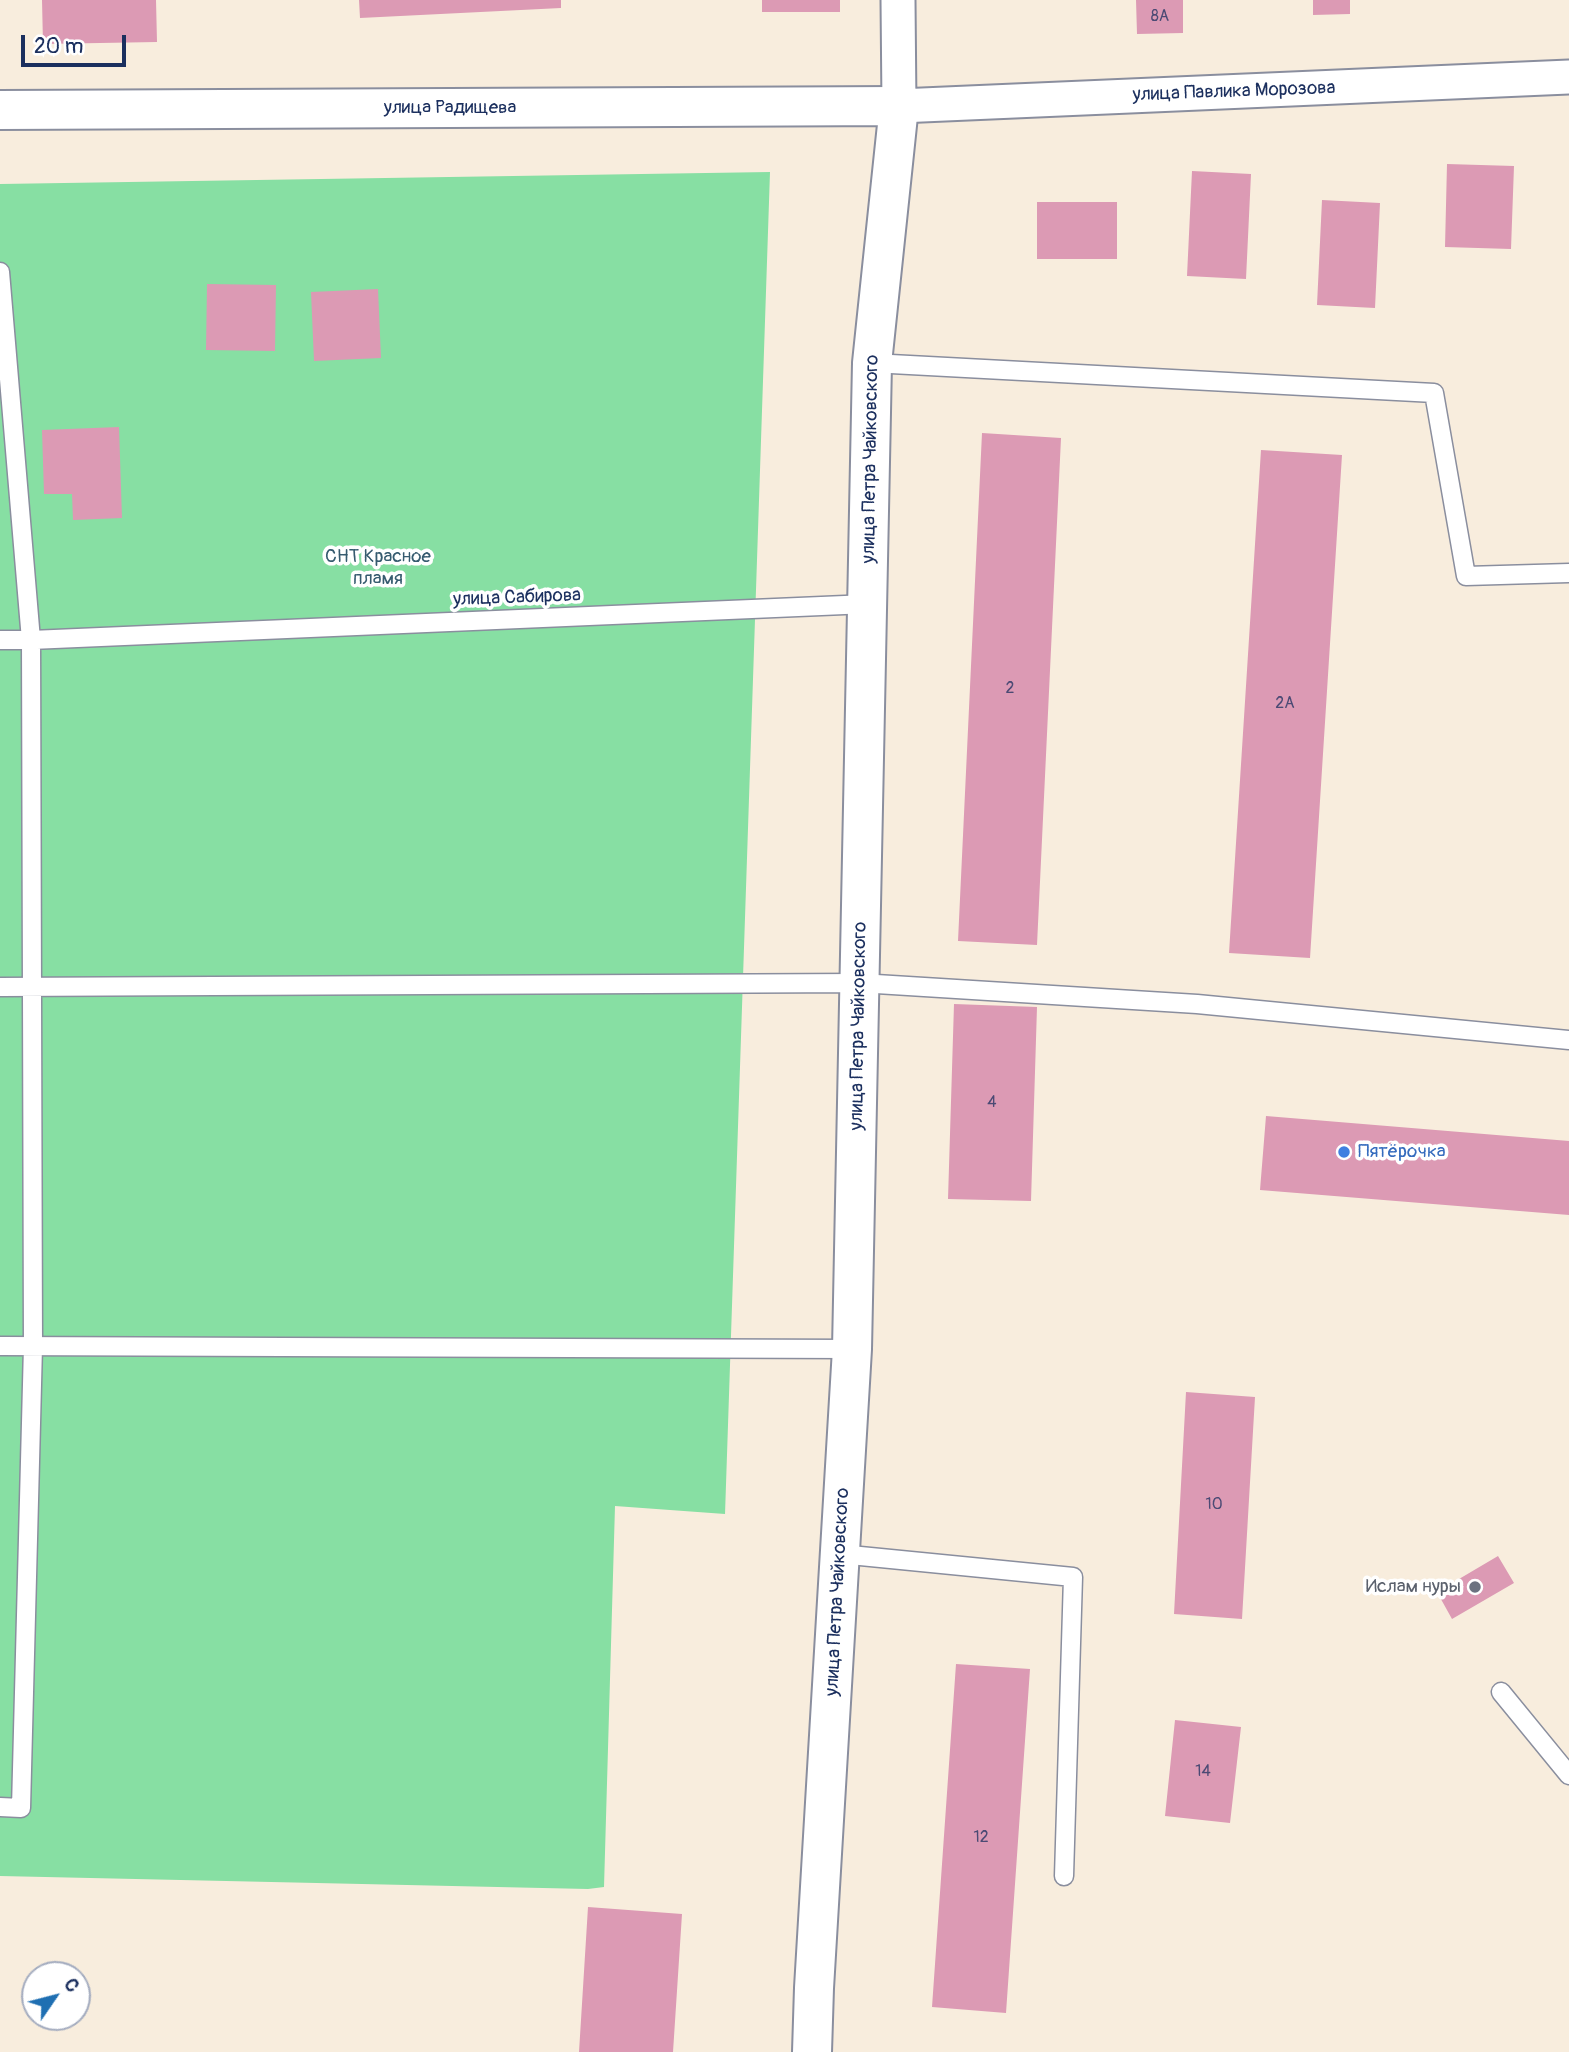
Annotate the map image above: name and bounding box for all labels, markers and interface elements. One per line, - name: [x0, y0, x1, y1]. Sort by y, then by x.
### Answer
- house number: 8А: [1151, 7, 1169, 27]
- scale bar: [24, 21, 130, 65]
- text: 20 m: [34, 33, 83, 60]
- street label: улица Павлика Морозова: [1132, 77, 1336, 107]
- street label: улица Радищева: [384, 97, 516, 119]
- street label: улица Петра Чайковского: [858, 354, 884, 564]
- park label: СНТ Красное пламя: [325, 546, 431, 590]
- street label: улица Сабирова: [453, 584, 581, 612]
- house number: 2: [1006, 679, 1014, 699]
- house number: 2А: [1275, 694, 1295, 714]
- street label: улица Петра Чайковского: [846, 921, 872, 1131]
- house number: 4: [987, 1093, 997, 1113]
- place label: Пятёрочка: [1358, 1141, 1446, 1163]
- marker: Пятёрочка: [1336, 1144, 1352, 1160]
- street label: улица Петра Чайковского: [821, 1487, 855, 1697]
- house number: 10: [1205, 1495, 1223, 1515]
- place label: Ислам нуры: [1366, 1576, 1461, 1598]
- marker: Ислам нуры: [1467, 1579, 1483, 1595]
- house number: 14: [1195, 1762, 1211, 1782]
- house number: 12: [973, 1828, 989, 1848]
- north arrow: [21, 1961, 91, 2031]
- text: С: [58, 1973, 85, 1997]

